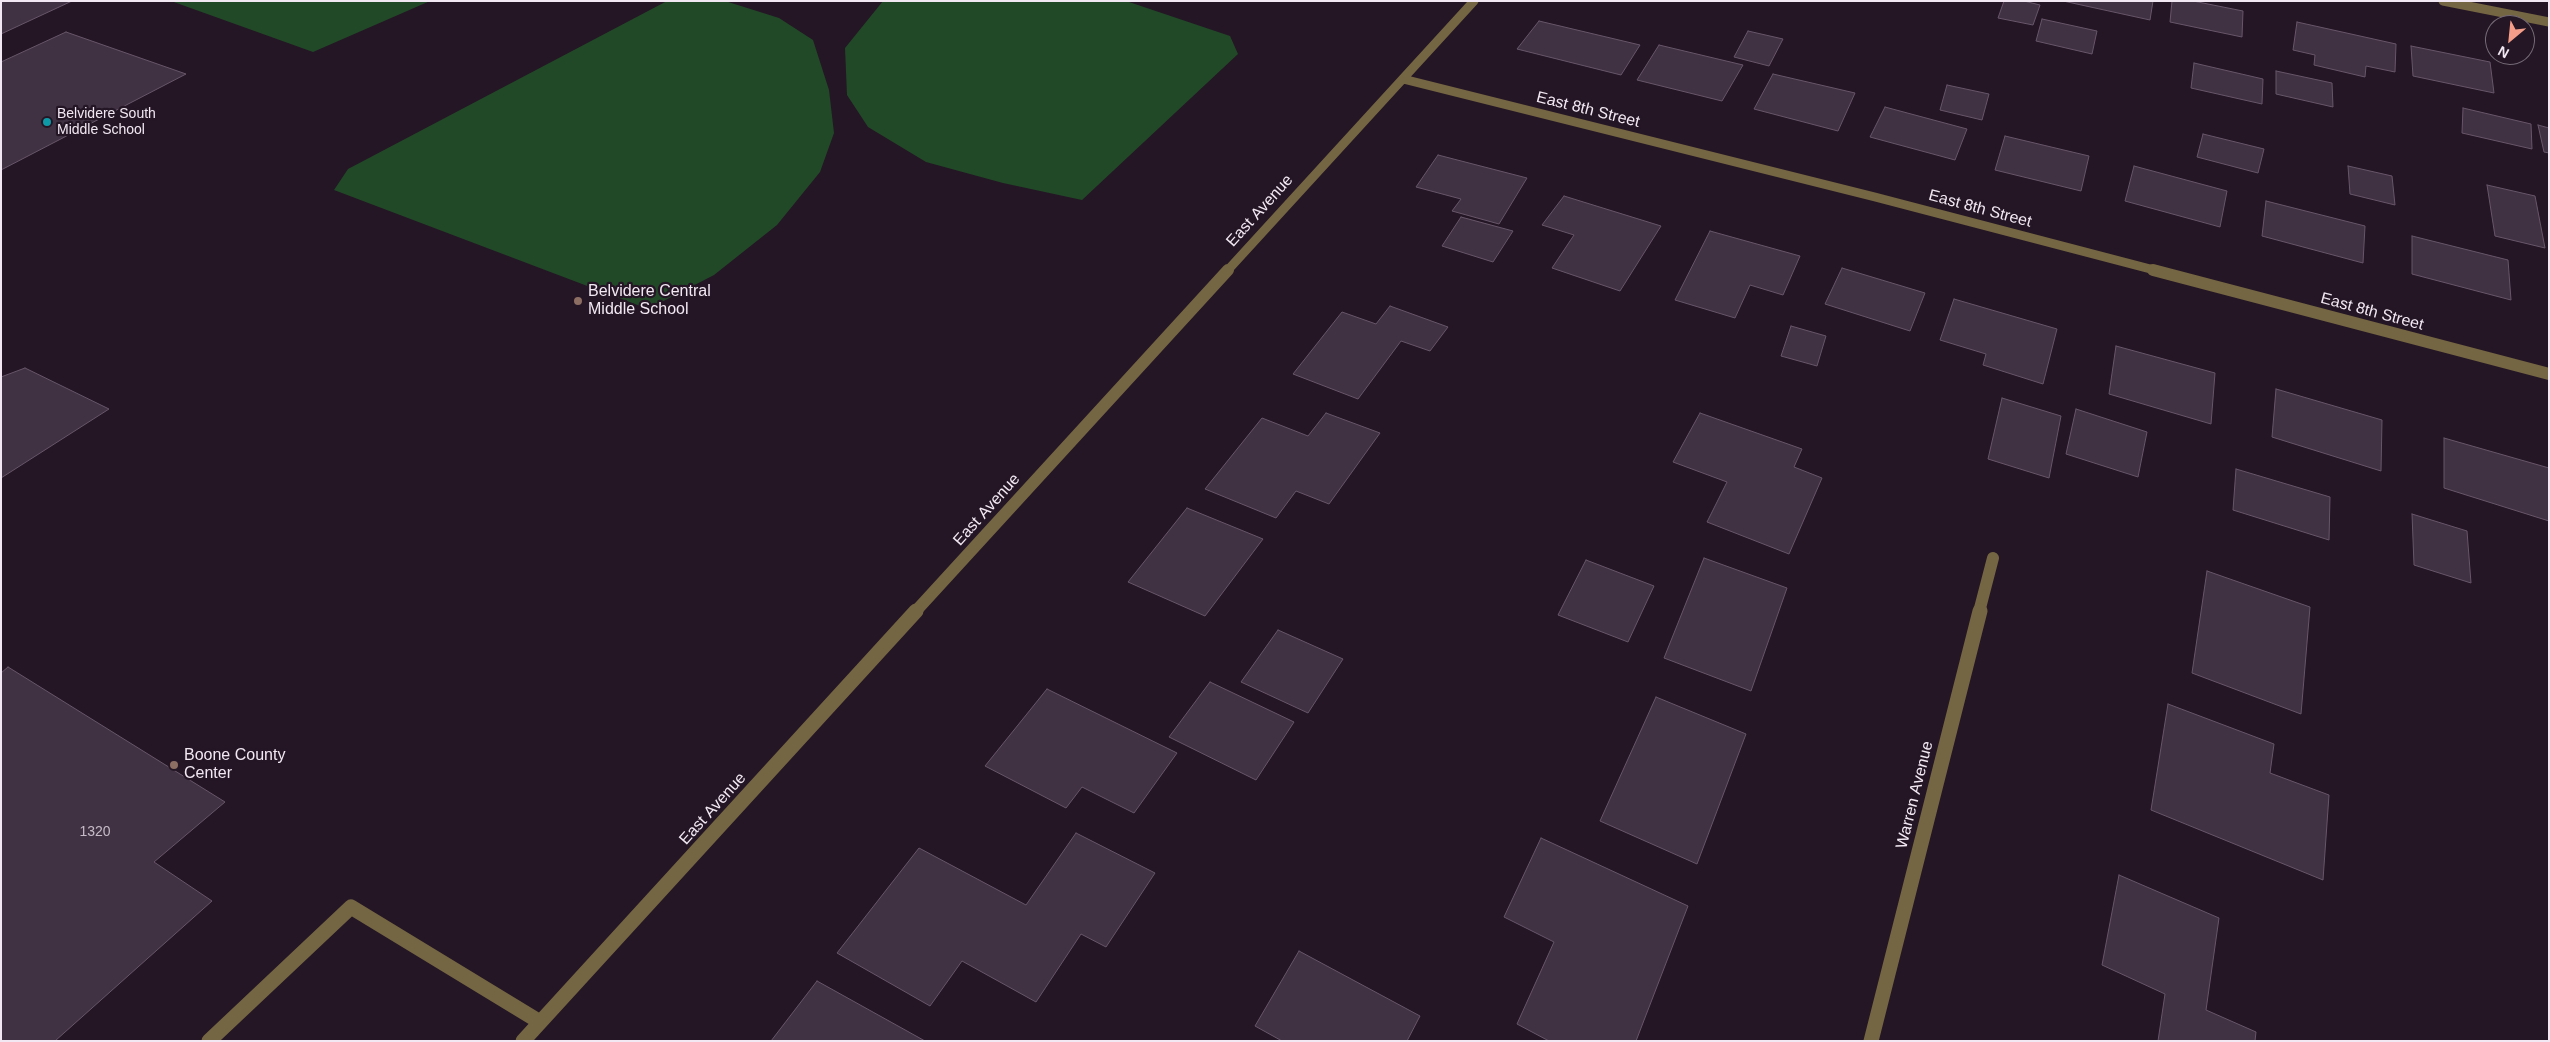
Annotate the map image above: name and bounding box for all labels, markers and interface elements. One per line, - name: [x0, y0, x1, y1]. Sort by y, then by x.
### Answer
- north arrow: [2485, 15, 2535, 65]
- text: N: [2495, 43, 2512, 62]
- street label: East 8th Street: [1534, 88, 1642, 132]
- place label: Belvidere South Middle School: [57, 106, 156, 138]
- marker: Belvidere South Middle School: [41, 116, 53, 128]
- street label: East Avenue: [1223, 171, 1297, 251]
- street label: East 8th Street: [1926, 186, 2034, 232]
- place label: Belvidere Central Middle School: [588, 282, 711, 320]
- street label: East 8th Street: [2318, 289, 2426, 335]
- marker: Belvidere Central Middle School: [572, 295, 584, 307]
- street label: East Avenue: [950, 470, 1024, 550]
- street label: Warren Avenue: [1892, 739, 1938, 851]
- place label: Boone County Center: [184, 746, 285, 784]
- marker: Boone County Center: [168, 759, 180, 771]
- street label: East Avenue: [676, 769, 750, 849]
- house number: 1320: [79, 824, 111, 840]

